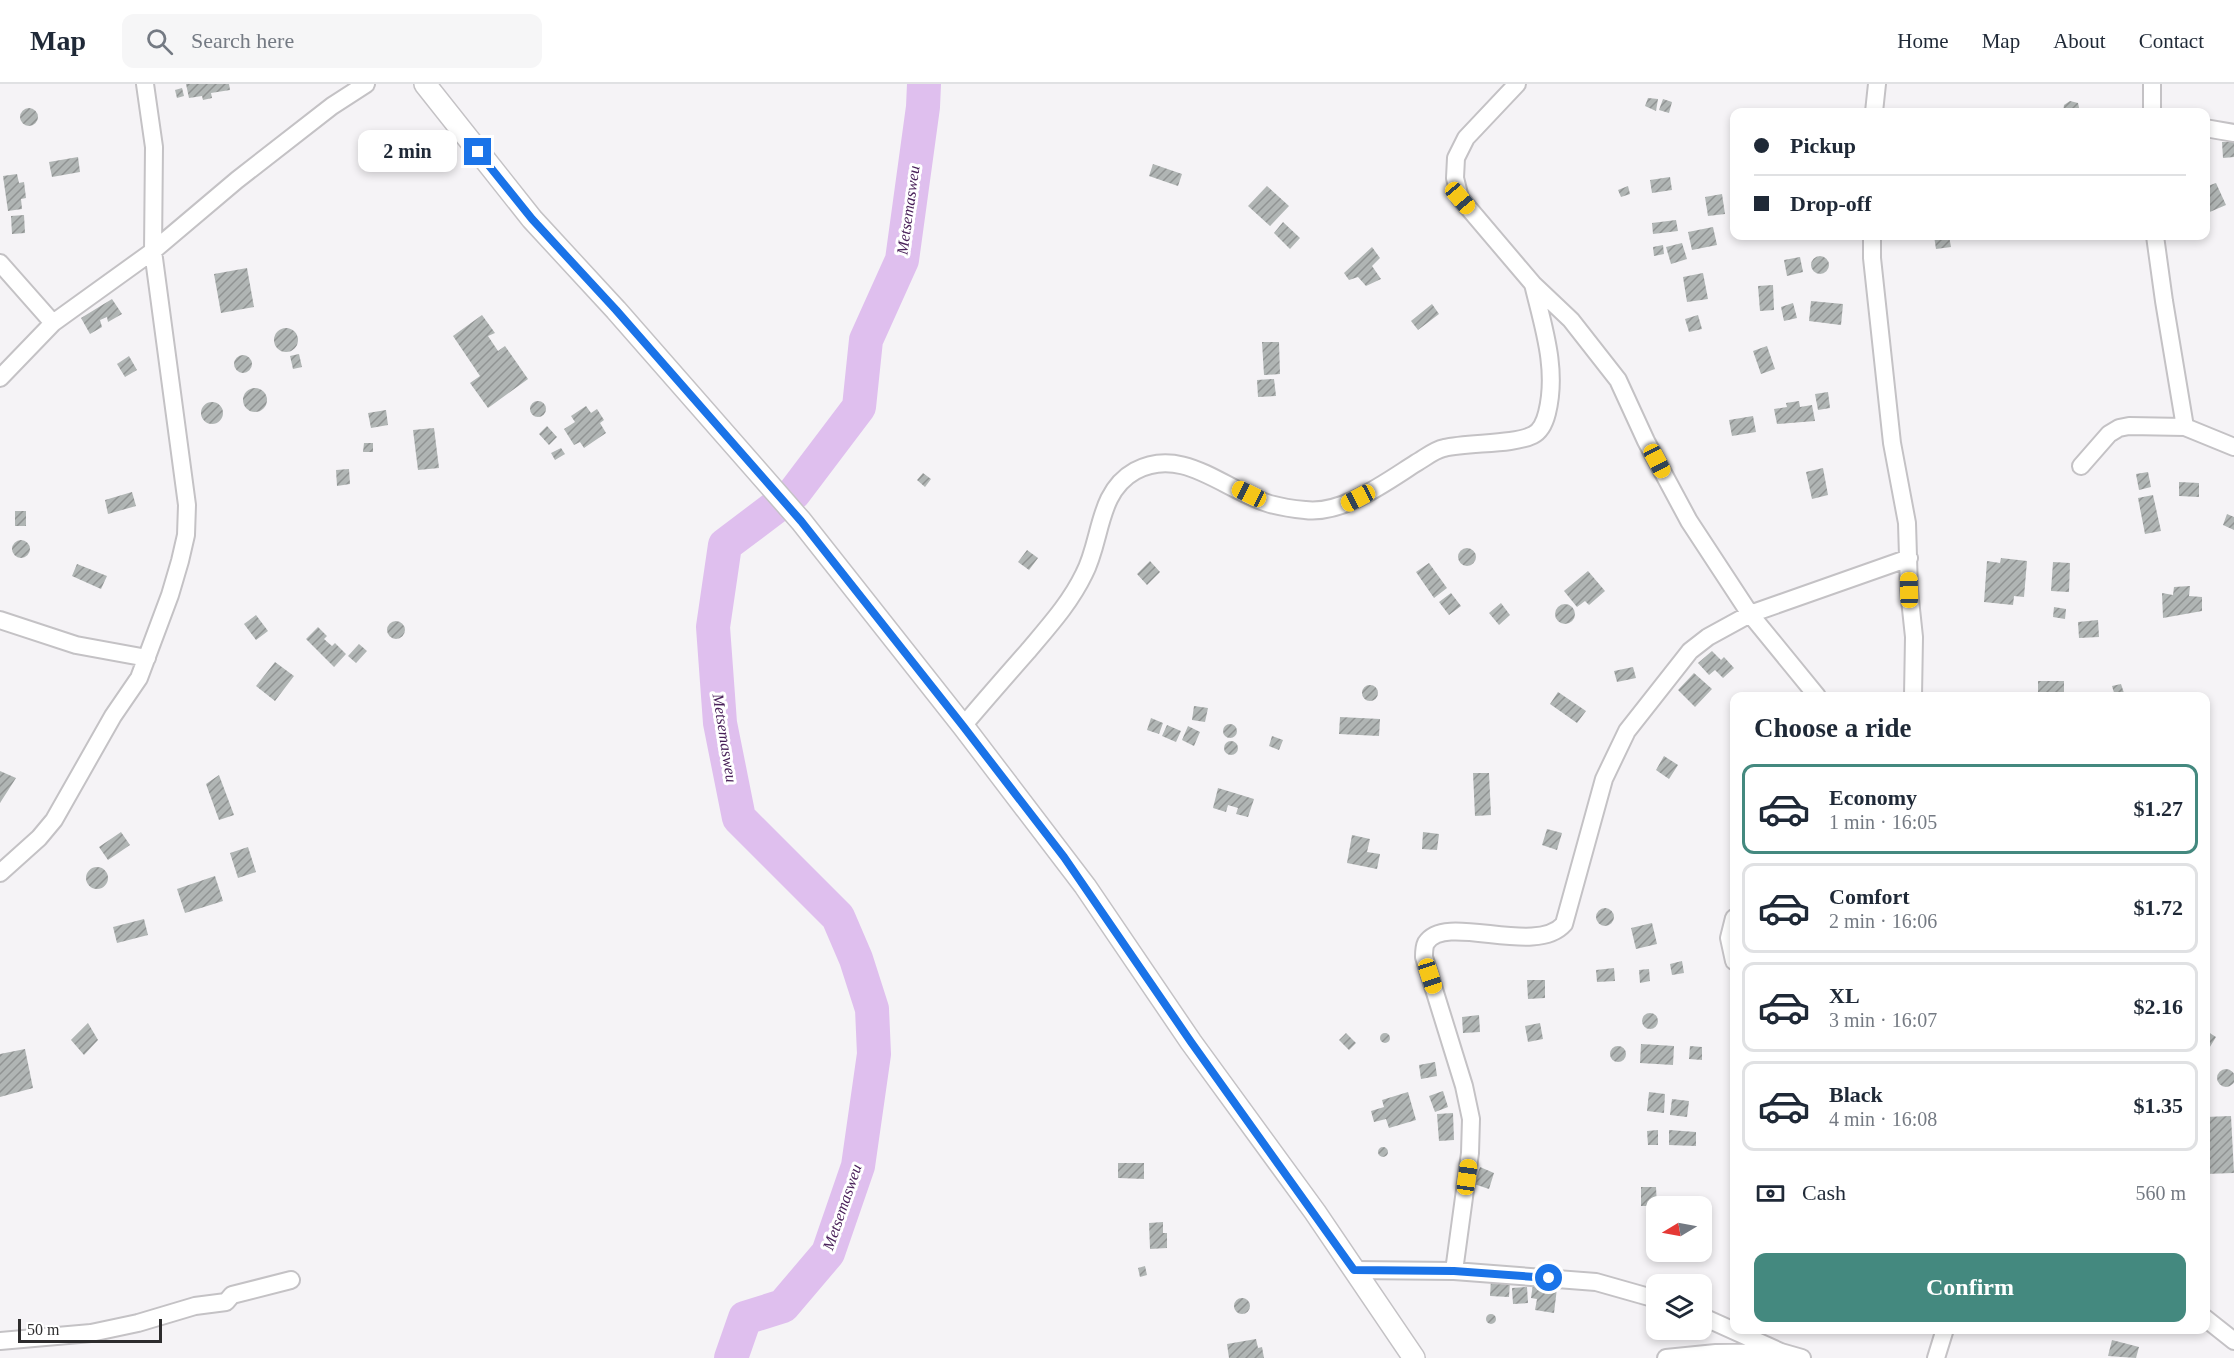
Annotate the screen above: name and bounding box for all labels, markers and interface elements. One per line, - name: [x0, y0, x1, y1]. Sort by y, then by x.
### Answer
- search box: [122, 14, 542, 68]
- text: Map: [30, 25, 86, 56]
- icon: search: [143, 25, 176, 58]
- text: Search here: [191, 28, 294, 53]
- text: Home: [1897, 29, 1949, 53]
- text: Map: [1982, 29, 2020, 53]
- text: About: [2053, 29, 2106, 53]
- text: Contact: [2139, 29, 2204, 53]
- callout: 2 min: [358, 131, 457, 173]
- text: Pickup: [1790, 133, 1856, 158]
- route end: [464, 138, 491, 165]
- text: 2 min: [383, 140, 432, 162]
- water label: Metsemasweu: [893, 164, 923, 257]
- car: [1442, 178, 1478, 218]
- text: Drop-off: [1790, 191, 1871, 216]
- car: [1641, 441, 1673, 481]
- car: [1229, 478, 1269, 510]
- car: [1338, 482, 1378, 514]
- car: [1900, 572, 1918, 608]
- water label: Metsemasweu: [709, 691, 740, 784]
- text: Choose a ride: [1754, 713, 1912, 743]
- icon: car: [1757, 782, 1811, 836]
- text: Economy: [1829, 785, 1917, 810]
- text: $1.27: [2134, 796, 2183, 821]
- text: 1 min · 16:05: [1829, 811, 1937, 833]
- icon: car: [1757, 881, 1811, 935]
- text: Comfort: [1829, 884, 1910, 909]
- text: $1.72: [2134, 895, 2183, 920]
- text: 2 min · 16:06: [1829, 910, 1937, 932]
- car: [1416, 956, 1444, 996]
- icon: car: [1757, 980, 1811, 1034]
- text: XL: [1829, 983, 1860, 1008]
- text: $2.16: [2134, 994, 2183, 1019]
- text: 3 min · 16:07: [1829, 1009, 1937, 1031]
- icon: car: [1757, 1079, 1811, 1133]
- text: Black: [1829, 1082, 1883, 1107]
- text: $1.35: [2134, 1093, 2183, 1118]
- text: 4 min · 16:08: [1829, 1108, 1937, 1130]
- car: [1456, 1158, 1478, 1196]
- water label: Metsemasweu: [819, 1162, 865, 1253]
- icon: cash: [1754, 1177, 1787, 1210]
- text: Cash: [1802, 1180, 1846, 1205]
- text: 560 m: [2135, 1182, 2186, 1204]
- north arrow: [1646, 1196, 1712, 1262]
- map controls: [1646, 1196, 1712, 1340]
- button: Confirm: [1754, 1253, 2186, 1322]
- route start: [1535, 1264, 1562, 1291]
- button: layers: [1646, 1274, 1712, 1340]
- scale bar: [18, 1316, 162, 1344]
- text: 50 m: [27, 1321, 59, 1338]

